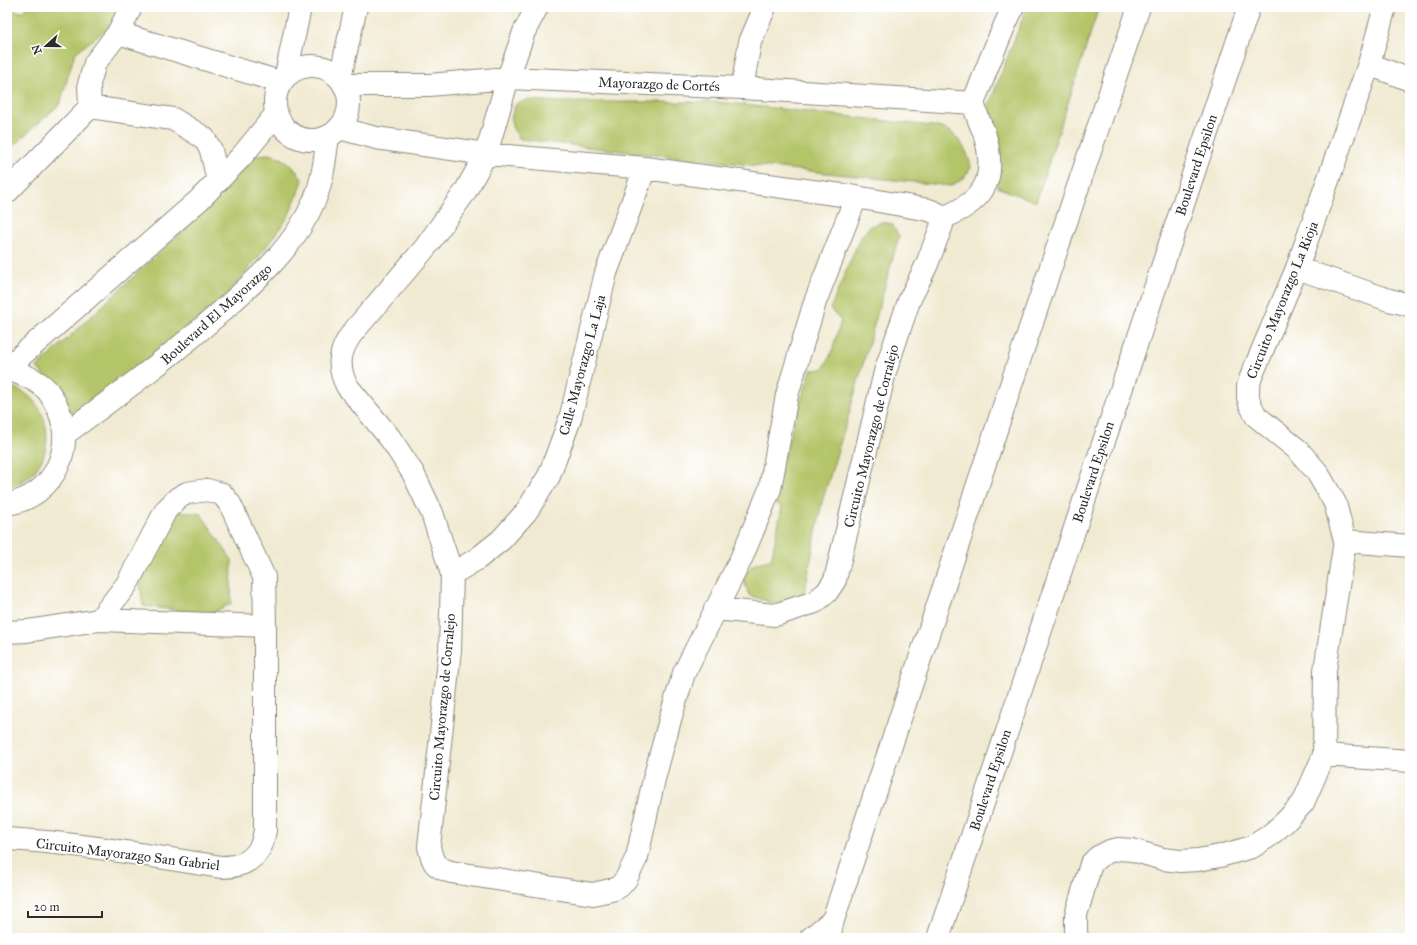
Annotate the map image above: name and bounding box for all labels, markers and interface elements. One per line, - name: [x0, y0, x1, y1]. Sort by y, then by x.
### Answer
- north arrow: [26, 26, 66, 66]
- text: N: [29, 42, 45, 56]
- street label: Mayorazgo de Cortés: [598, 74, 720, 95]
- street label: Boulevard Epsilon: [1172, 112, 1221, 218]
- street label: Circuito Mayorazgo La Rioja: [1243, 219, 1322, 381]
- street label: Boulevard El Mayorazgo: [157, 260, 275, 369]
- street label: Calle Mayorazgo La Laja: [556, 293, 609, 437]
- street label: Circuito Mayorazgo de Corralejo: [840, 343, 902, 529]
- street label: Boulevard Epsilon: [1069, 419, 1118, 525]
- street label: Circuito Mayorazgo de Corralejo: [426, 613, 459, 801]
- street label: Boulevard Epsilon: [966, 727, 1015, 833]
- street label: Circuito Mayorazgo San Gabriel: [35, 835, 221, 874]
- scale bar: [28, 893, 102, 919]
- text: 20 m: [34, 900, 60, 914]

